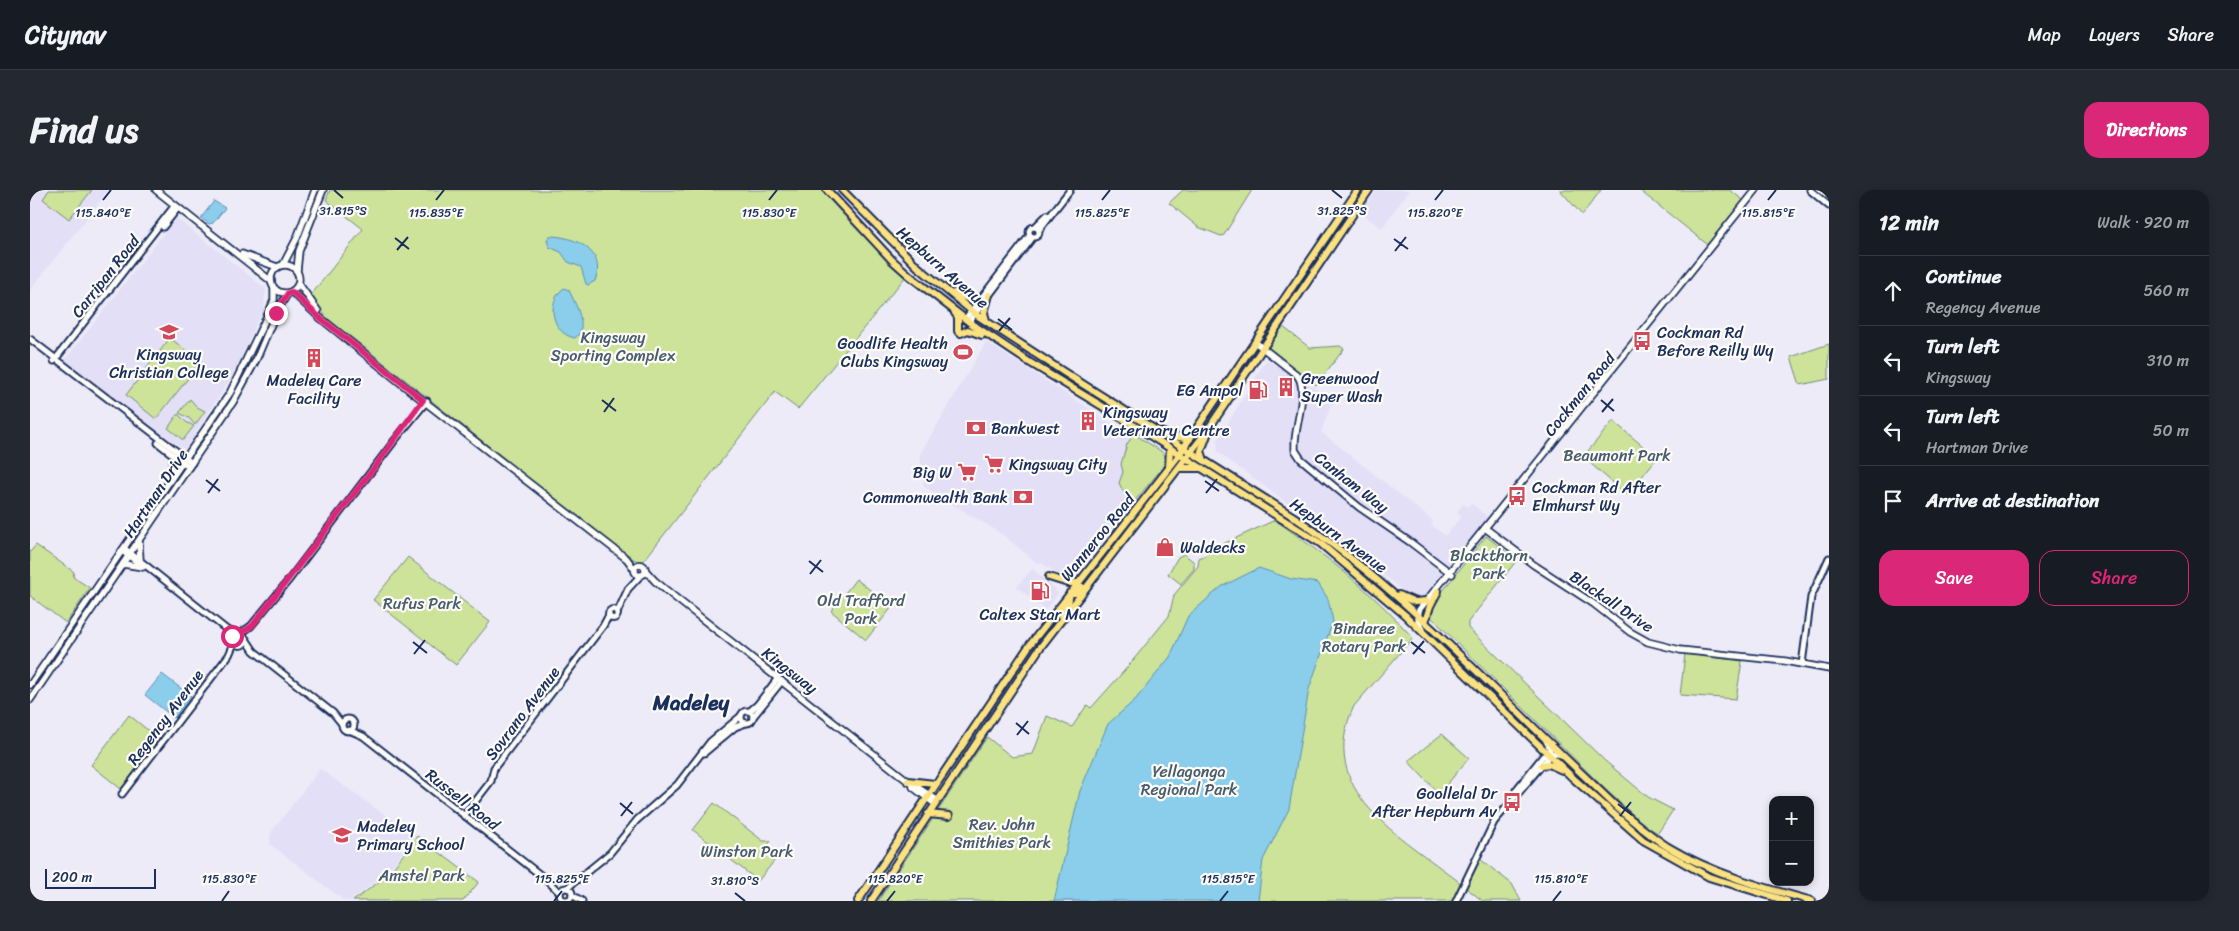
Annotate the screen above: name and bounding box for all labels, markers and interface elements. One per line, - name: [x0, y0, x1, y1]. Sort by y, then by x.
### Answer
- text: Citynav: [25, 14, 106, 56]
- text: Map: [2028, 19, 2061, 51]
- text: Layers: [2089, 19, 2140, 51]
- text: Share: [2168, 19, 2214, 51]
- text: Find us: [30, 99, 138, 161]
- button: Directions: [2084, 102, 2209, 158]
- text: 31.815°S: [319, 200, 367, 222]
- text: 31.825°S: [1317, 200, 1367, 222]
- text: 115.840°E: [75, 202, 132, 224]
- text: 115.835°E: [409, 202, 464, 224]
- text: 115.830°E: [742, 202, 798, 224]
- text: 115.825°E: [1075, 202, 1131, 224]
- text: 115.820°E: [1408, 202, 1464, 224]
- text: 115.815°E: [1742, 202, 1796, 224]
- text: 12 min: [1879, 204, 1939, 242]
- text: Walk · 920 m: [2097, 208, 2189, 237]
- street label: Hepburn Avenue: [890, 219, 996, 316]
- street label: Carripan Road: [63, 227, 148, 324]
- text: Continue: [1926, 260, 2002, 293]
- text: 560 m: [2144, 276, 2189, 305]
- icon: ahead: [1879, 277, 1907, 305]
- text: Regency Avenue: [1926, 293, 2040, 322]
- route end: [265, 302, 288, 325]
- place label: Cockman Rd Before Reilly Wy: [1657, 318, 1774, 365]
- school or university icon: Kingsway Christian College: [158, 321, 180, 343]
- park label: Kingsway Sporting Complex: [551, 323, 676, 370]
- place label: Goodlife Health Clubs Kingsway: [838, 329, 949, 376]
- bus stop icon: Cockman Rd Before Reilly Wy: [1631, 330, 1653, 352]
- text: Turn left: [1926, 330, 1999, 363]
- place label: Kingsway Christian College: [109, 340, 229, 387]
- sports icon: Goodlife Health Clubs Kingsway: [952, 341, 974, 363]
- street label: Cockman Road: [1536, 344, 1624, 443]
- text: 310 m: [2147, 346, 2189, 375]
- building icon: Madeley Care Facility: [303, 347, 325, 369]
- icon: left: [1879, 347, 1907, 375]
- text: Kingsway: [1926, 363, 1991, 392]
- place label: Greenwood Super Wash: [1301, 364, 1383, 411]
- place label: Madeley Care Facility: [266, 366, 362, 413]
- place label: EG Ampol: [1176, 376, 1243, 405]
- building icon: Greenwood Super Wash: [1275, 376, 1297, 398]
- fuel station icon: EG Ampol: [1247, 379, 1269, 401]
- place label: Kingsway Veterinary Centre: [1103, 398, 1230, 445]
- text: Turn left: [1926, 400, 1999, 433]
- building icon: Kingsway Veterinary Centre: [1077, 410, 1099, 432]
- place label: Bankwest: [991, 414, 1060, 443]
- text: 50 m: [2153, 416, 2189, 445]
- bank icon: Bankwest: [965, 417, 987, 439]
- icon: left: [1879, 417, 1907, 445]
- text: Hartman Drive: [1926, 433, 2028, 462]
- park label: Beaumont Park: [1563, 441, 1671, 470]
- street label: Hartman Drive: [115, 443, 196, 544]
- street label: Canham Way: [1308, 444, 1396, 521]
- place label: Kingsway City: [1009, 450, 1108, 479]
- supermarket icon: Kingsway City: [983, 453, 1005, 475]
- place label: Big W: [913, 458, 952, 487]
- supermarket icon: Big W: [956, 461, 978, 483]
- place label: Cockman Rd After Elmhurst Wy: [1532, 473, 1662, 520]
- place label: Commonwealth Bank: [863, 483, 1008, 512]
- text: Arrive at destination: [1926, 484, 2099, 517]
- street label: Wanneroo Road: [1052, 485, 1143, 588]
- bus stop icon: Cockman Rd After Elmhurst Wy: [1506, 485, 1528, 507]
- bank icon: Commonwealth Bank: [1012, 486, 1034, 508]
- icon: arrive: [1879, 487, 1907, 515]
- street label: Hepburn Avenue: [1283, 490, 1394, 581]
- place label: Waldecks: [1180, 533, 1246, 562]
- shop icon: Waldecks: [1154, 536, 1176, 558]
- park label: Blackthorn Park: [1450, 541, 1528, 588]
- button: Save: [1879, 550, 2029, 606]
- button: Share: [2039, 550, 2189, 606]
- street label: Blackall Drive: [1564, 562, 1660, 640]
- fuel station icon: Caltex Star Mart: [1029, 580, 1051, 602]
- park label: Old Trafford Park: [817, 586, 906, 633]
- park label: Rufus Park: [383, 589, 461, 618]
- place label: Caltex Star Mart: [979, 600, 1101, 629]
- park label: Bindaree Rotary Park: [1322, 614, 1407, 661]
- route start: [221, 625, 244, 648]
- street label: Kingsway: [755, 639, 825, 702]
- street label: Sovrano Avenue: [477, 660, 568, 767]
- street label: Regency Avenue: [119, 663, 212, 772]
- district label: Madeley: [652, 684, 730, 722]
- park label: Yellagonga Regional Park: [1141, 757, 1238, 804]
- street label: Russell Road: [419, 761, 508, 839]
- place label: Goollelal Dr After Hepburn Av: [1371, 779, 1498, 826]
- bus stop icon: Goollelal Dr After Hepburn Av: [1501, 791, 1523, 813]
- map controls: [1769, 796, 1814, 886]
- button: +: [1769, 796, 1814, 841]
- park label: Rev. John Smithies Park: [953, 810, 1051, 857]
- place label: Madeley Primary School: [357, 812, 465, 859]
- school or university icon: Madeley Primary School: [331, 824, 353, 846]
- park label: Winston Park: [701, 837, 793, 866]
- button: −: [1769, 841, 1814, 886]
- park label: Amstel Park: [378, 861, 465, 890]
- text: 200 m: [52, 865, 92, 890]
- scale bar: [45, 866, 156, 889]
- text: 115.830°E: [202, 868, 258, 890]
- text: 115.825°E: [535, 868, 591, 890]
- text: 115.820°E: [868, 868, 924, 890]
- text: 115.815°E: [1202, 868, 1256, 890]
- text: 115.810°E: [1534, 868, 1589, 890]
- text: 31.810°S: [711, 870, 759, 892]

